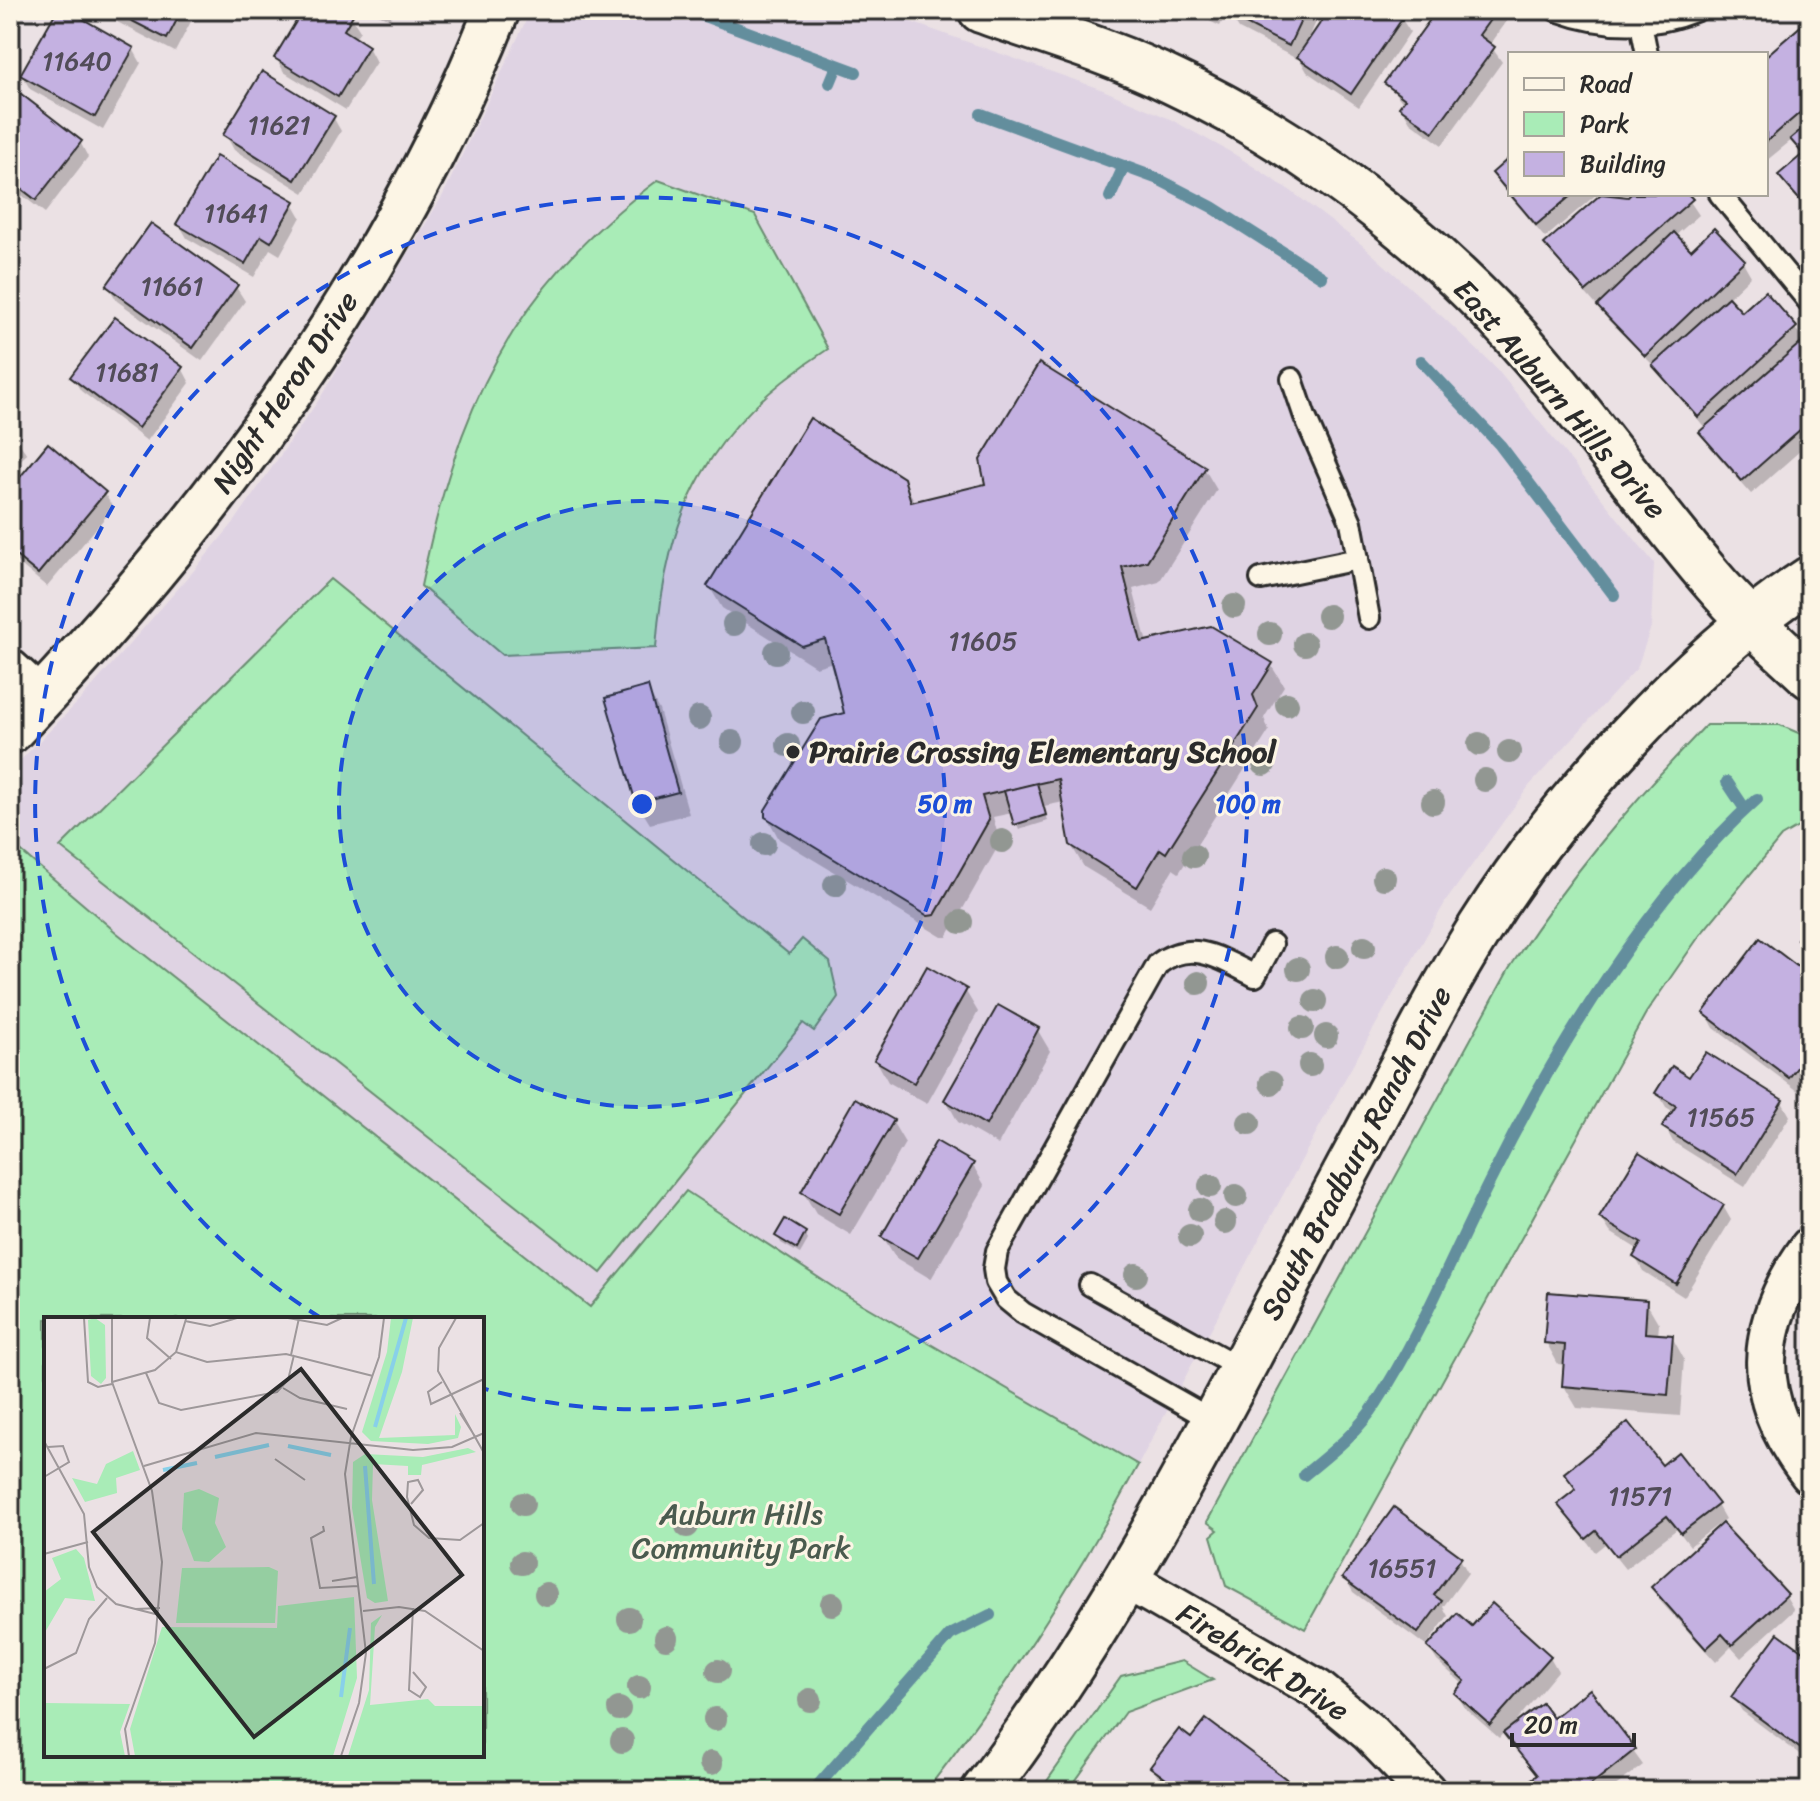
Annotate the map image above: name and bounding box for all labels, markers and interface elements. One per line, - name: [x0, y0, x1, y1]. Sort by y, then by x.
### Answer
- house number: 11640: [42, 38, 112, 84]
- legend: [1508, 52, 1768, 196]
- text: Road: [1580, 63, 1634, 105]
- house number: 11621: [247, 102, 311, 148]
- text: Park: [1580, 103, 1629, 145]
- text: Building: [1580, 143, 1666, 185]
- house number: 11641: [204, 190, 268, 236]
- house number: 11661: [141, 263, 204, 309]
- street label: East Auburn Hills Drive: [1439, 266, 1681, 532]
- street label: Night Heron Drive: [197, 279, 373, 505]
- house number: 11681: [95, 349, 159, 395]
- house number: 11605: [948, 618, 1018, 664]
- place label: Prairie Crossing Elementary School: [809, 725, 1277, 779]
- marker: Prairie Crossing Elementary School: [784, 743, 802, 761]
- text: 50 m: [918, 783, 973, 825]
- text: 100 m: [1215, 783, 1281, 825]
- centre of rings: [628, 790, 656, 818]
- street label: South Bradbury Ranch Drive: [1245, 976, 1467, 1330]
- house number: 11565: [1687, 1094, 1756, 1140]
- inset map: [44, 1317, 484, 1757]
- house number: 11571: [1608, 1473, 1672, 1519]
- park label: Auburn Hills Community Park: [632, 1487, 851, 1575]
- house number: 16551: [1368, 1545, 1436, 1591]
- street label: Firebrick Drive: [1166, 1587, 1360, 1737]
- scale bar: [1512, 1697, 1634, 1747]
- text: 20 m: [1524, 1704, 1578, 1746]

